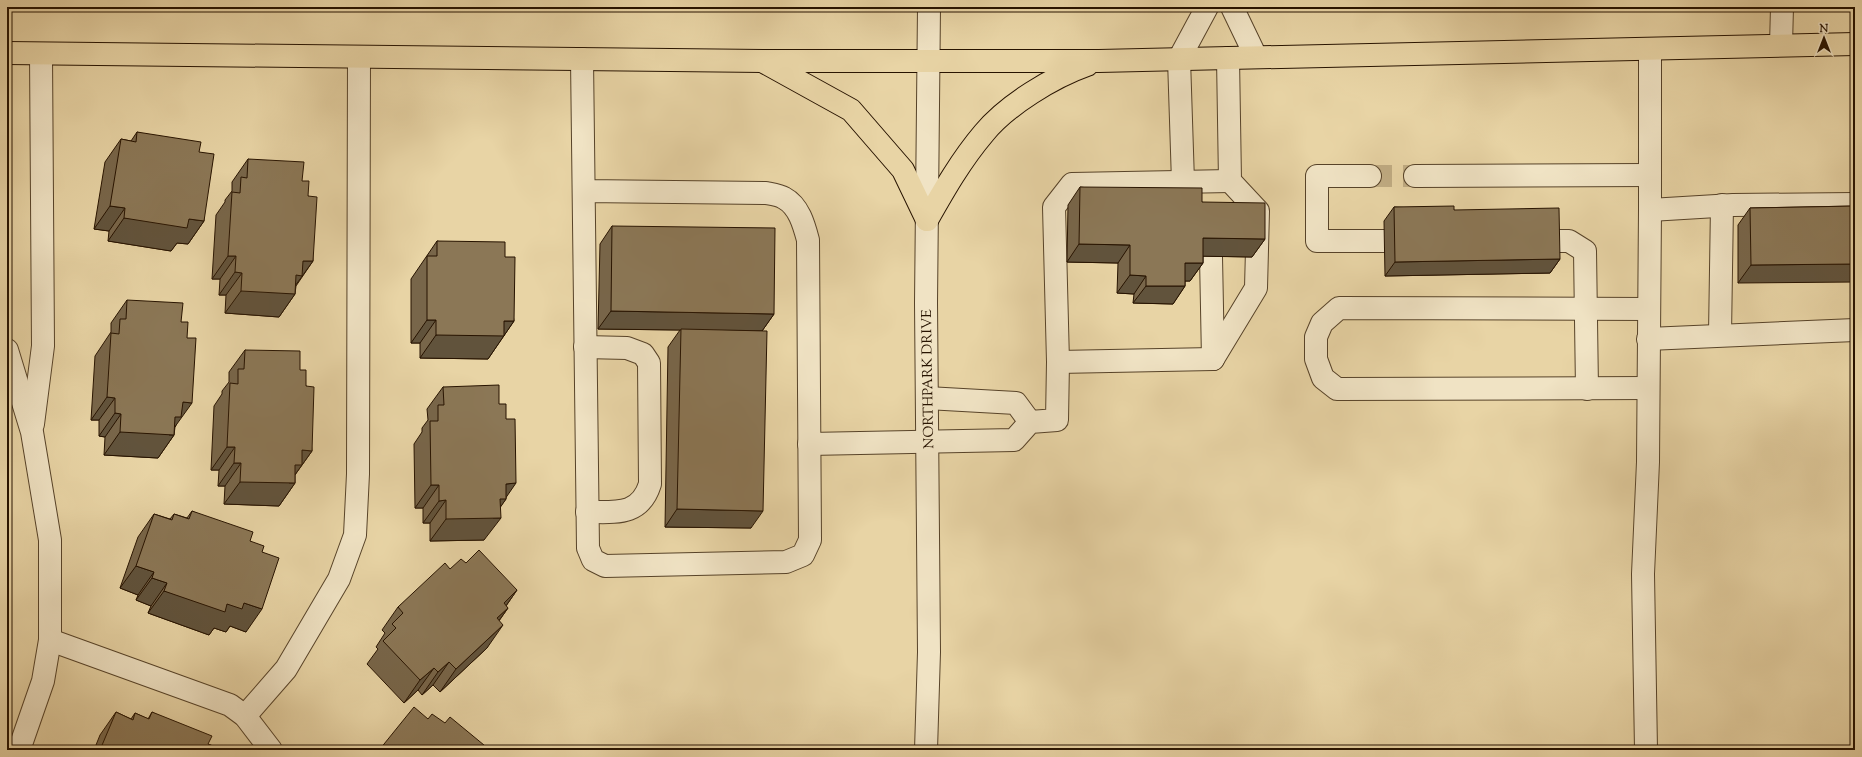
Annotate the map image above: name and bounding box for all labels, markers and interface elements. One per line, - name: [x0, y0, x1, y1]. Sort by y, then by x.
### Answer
- north arrow: [1804, 18, 1844, 58]
- text: N: [1819, 21, 1829, 37]
- street label: NORTHPARK DRIVE: [918, 309, 940, 449]

